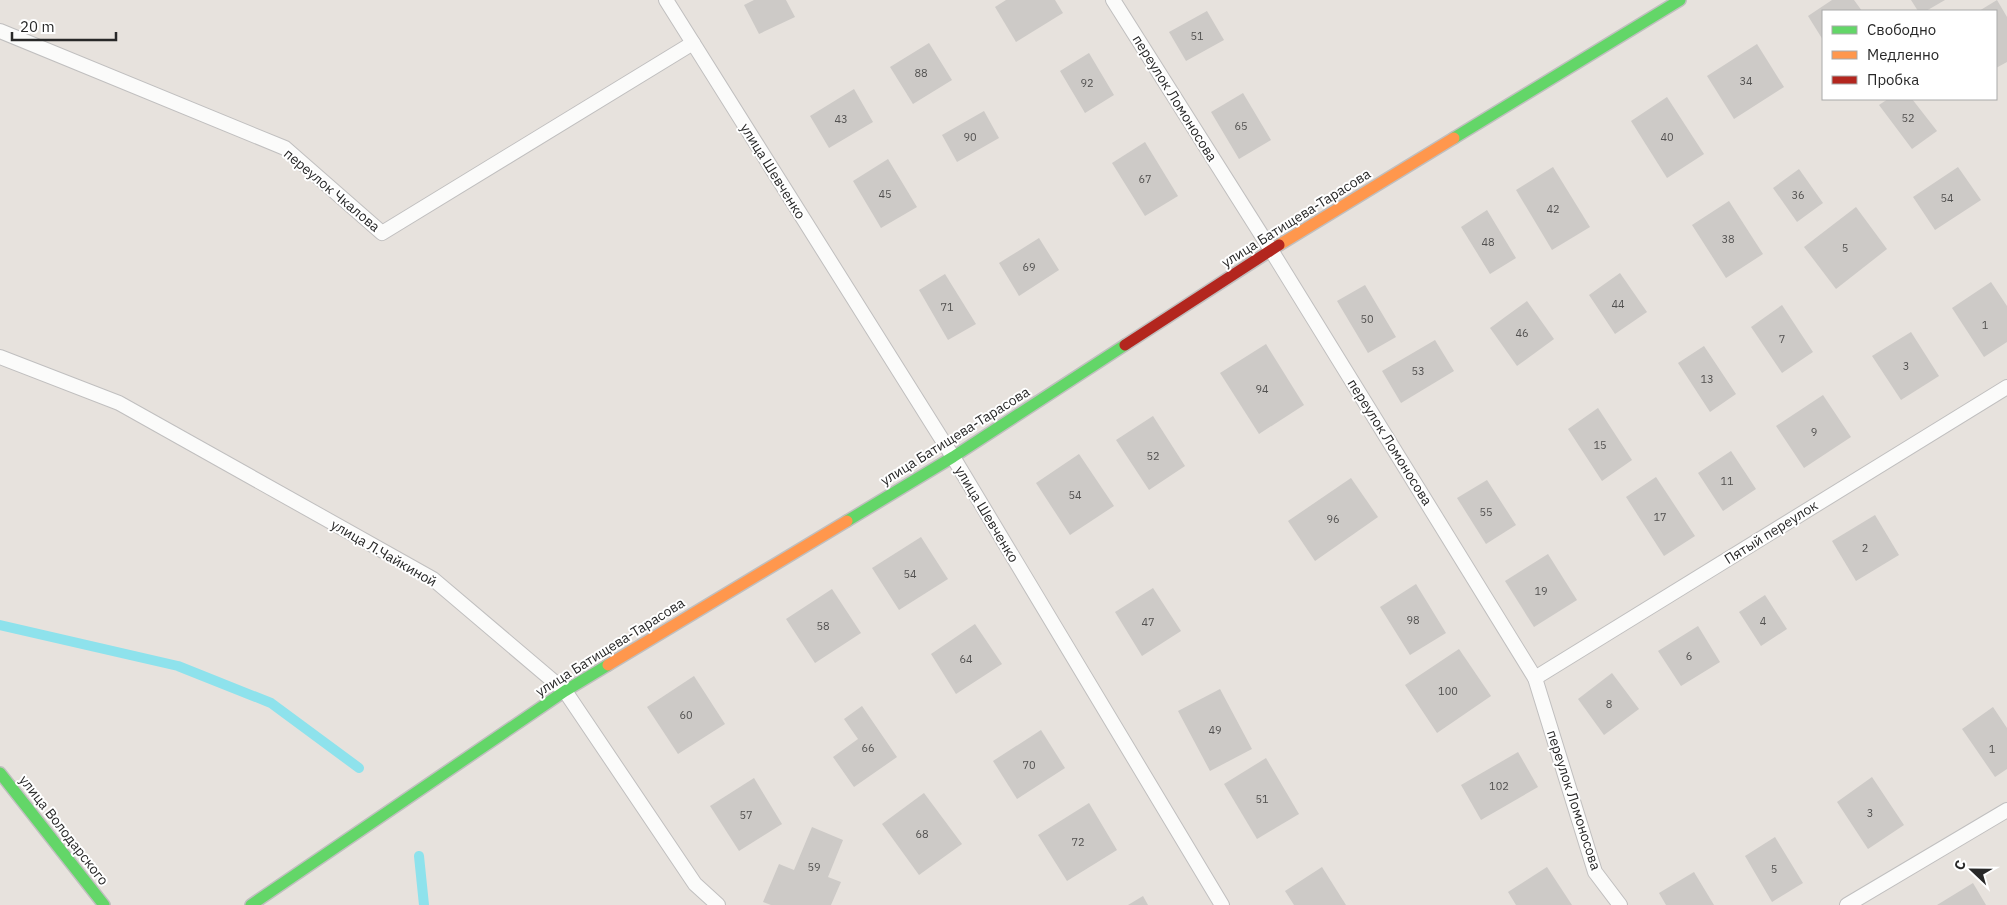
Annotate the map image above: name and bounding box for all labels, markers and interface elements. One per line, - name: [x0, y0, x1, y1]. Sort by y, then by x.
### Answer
- scale bar: [12, 10, 116, 42]
- legend: [1822, 10, 1997, 100]
- text: 20 m: [20, 17, 55, 36]
- text: Свободно: [1867, 20, 1936, 39]
- house number: 51: [1190, 29, 1204, 43]
- street label: переулок Ломоносова: [1129, 31, 1222, 165]
- text: Медленно: [1867, 45, 1939, 64]
- house number: 88: [914, 66, 928, 80]
- text: Пробка: [1867, 70, 1919, 89]
- house number: 34: [1739, 74, 1753, 88]
- house number: 92: [1080, 76, 1094, 90]
- house number: 52: [1901, 111, 1915, 125]
- house number: 43: [834, 112, 848, 126]
- house number: 65: [1234, 119, 1248, 133]
- street label: улица Шевченко: [736, 120, 810, 222]
- house number: 90: [963, 130, 977, 144]
- house number: 40: [1660, 130, 1674, 144]
- street label: переулок Чкалова: [280, 144, 384, 236]
- street label: улица Батищева-Тарасова: [1218, 164, 1374, 271]
- house number: 67: [1138, 172, 1152, 186]
- house number: 45: [878, 187, 892, 201]
- house number: 36: [1791, 188, 1805, 202]
- house number: 54: [1940, 191, 1954, 205]
- house number: 42: [1546, 202, 1560, 216]
- house number: 38: [1721, 232, 1735, 246]
- house number: 48: [1481, 235, 1495, 249]
- house number: 5: [1842, 241, 1848, 255]
- house number: 69: [1022, 260, 1036, 274]
- house number: 44: [1611, 297, 1625, 311]
- house number: 71: [940, 300, 954, 314]
- house number: 50: [1360, 312, 1374, 326]
- house number: 1: [1982, 318, 1989, 332]
- house number: 46: [1515, 326, 1529, 340]
- house number: 7: [1779, 332, 1785, 346]
- house number: 3: [1903, 359, 1909, 373]
- house number: 53: [1411, 364, 1425, 378]
- house number: 13: [1700, 372, 1714, 386]
- street label: переулок Ломоносова: [1344, 375, 1437, 509]
- street label: улица Батищева-Тарасова: [877, 382, 1033, 489]
- house number: 94: [1255, 382, 1269, 396]
- house number: 9: [1811, 425, 1817, 439]
- house number: 15: [1593, 438, 1607, 452]
- house number: 52: [1146, 449, 1160, 463]
- street label: улица Шевченко: [951, 462, 1023, 566]
- house number: 11: [1720, 474, 1734, 488]
- house number: 54: [1068, 488, 1082, 502]
- street label: Пятый переулок: [1721, 496, 1821, 568]
- house number: 55: [1479, 505, 1493, 519]
- house number: 17: [1653, 510, 1667, 524]
- house number: 96: [1326, 512, 1340, 526]
- street label: улица Л.Чайкиной: [328, 515, 440, 591]
- house number: 2: [1862, 541, 1868, 555]
- house number: 54: [903, 567, 917, 581]
- house number: 19: [1534, 584, 1548, 598]
- street label: улица Батищева-Тарасова: [532, 593, 688, 700]
- house number: 98: [1406, 613, 1420, 627]
- house number: 4: [1760, 614, 1767, 628]
- house number: 47: [1141, 615, 1155, 629]
- house number: 58: [816, 619, 830, 633]
- house number: 6: [1686, 649, 1692, 663]
- house number: 64: [959, 652, 973, 666]
- house number: 100: [1438, 684, 1458, 698]
- house number: 8: [1606, 697, 1612, 711]
- house number: 60: [679, 708, 693, 722]
- house number: 49: [1208, 723, 1222, 737]
- street label: переулок Ломоносова: [1543, 728, 1605, 873]
- house number: 66: [861, 741, 875, 755]
- house number: 1: [1989, 742, 1996, 756]
- house number: 70: [1022, 758, 1036, 772]
- street label: улица Володарского: [15, 771, 113, 889]
- house number: 102: [1489, 779, 1509, 793]
- house number: 51: [1255, 792, 1269, 806]
- house number: 3: [1867, 806, 1873, 820]
- house number: 57: [739, 808, 753, 822]
- house number: 68: [915, 827, 929, 841]
- house number: 72: [1071, 835, 1085, 849]
- north arrow: [1947, 845, 1997, 895]
- text: С: [1950, 858, 1970, 873]
- house number: 59: [807, 860, 821, 874]
- house number: 5: [1771, 862, 1777, 876]

